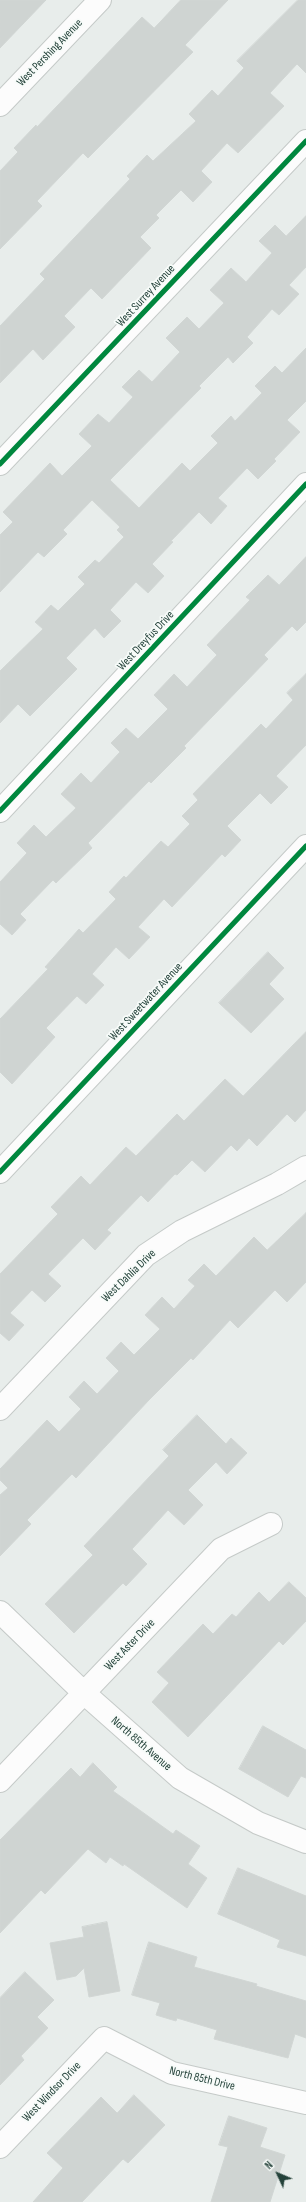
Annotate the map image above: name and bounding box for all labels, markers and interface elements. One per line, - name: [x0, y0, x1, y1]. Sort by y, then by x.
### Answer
- street label: West Pershing Avenue: [14, 16, 86, 90]
- street label: West Surrey Avenue: [114, 262, 178, 330]
- street label: West Dreyfus Drive: [115, 608, 177, 674]
- street label: West Sweetwater Avenue: [106, 960, 186, 1044]
- street label: West Dahlia Drive: [99, 1246, 159, 1306]
- street label: West Aster Drive: [102, 1616, 158, 1674]
- street label: North 85th Avenue: [108, 1714, 174, 1774]
- street label: West Windsor Drive: [20, 2059, 84, 2125]
- street label: North 85th Drive: [168, 2064, 236, 2094]
- north arrow: [258, 2154, 298, 2194]
- text: N: [262, 2159, 276, 2172]

